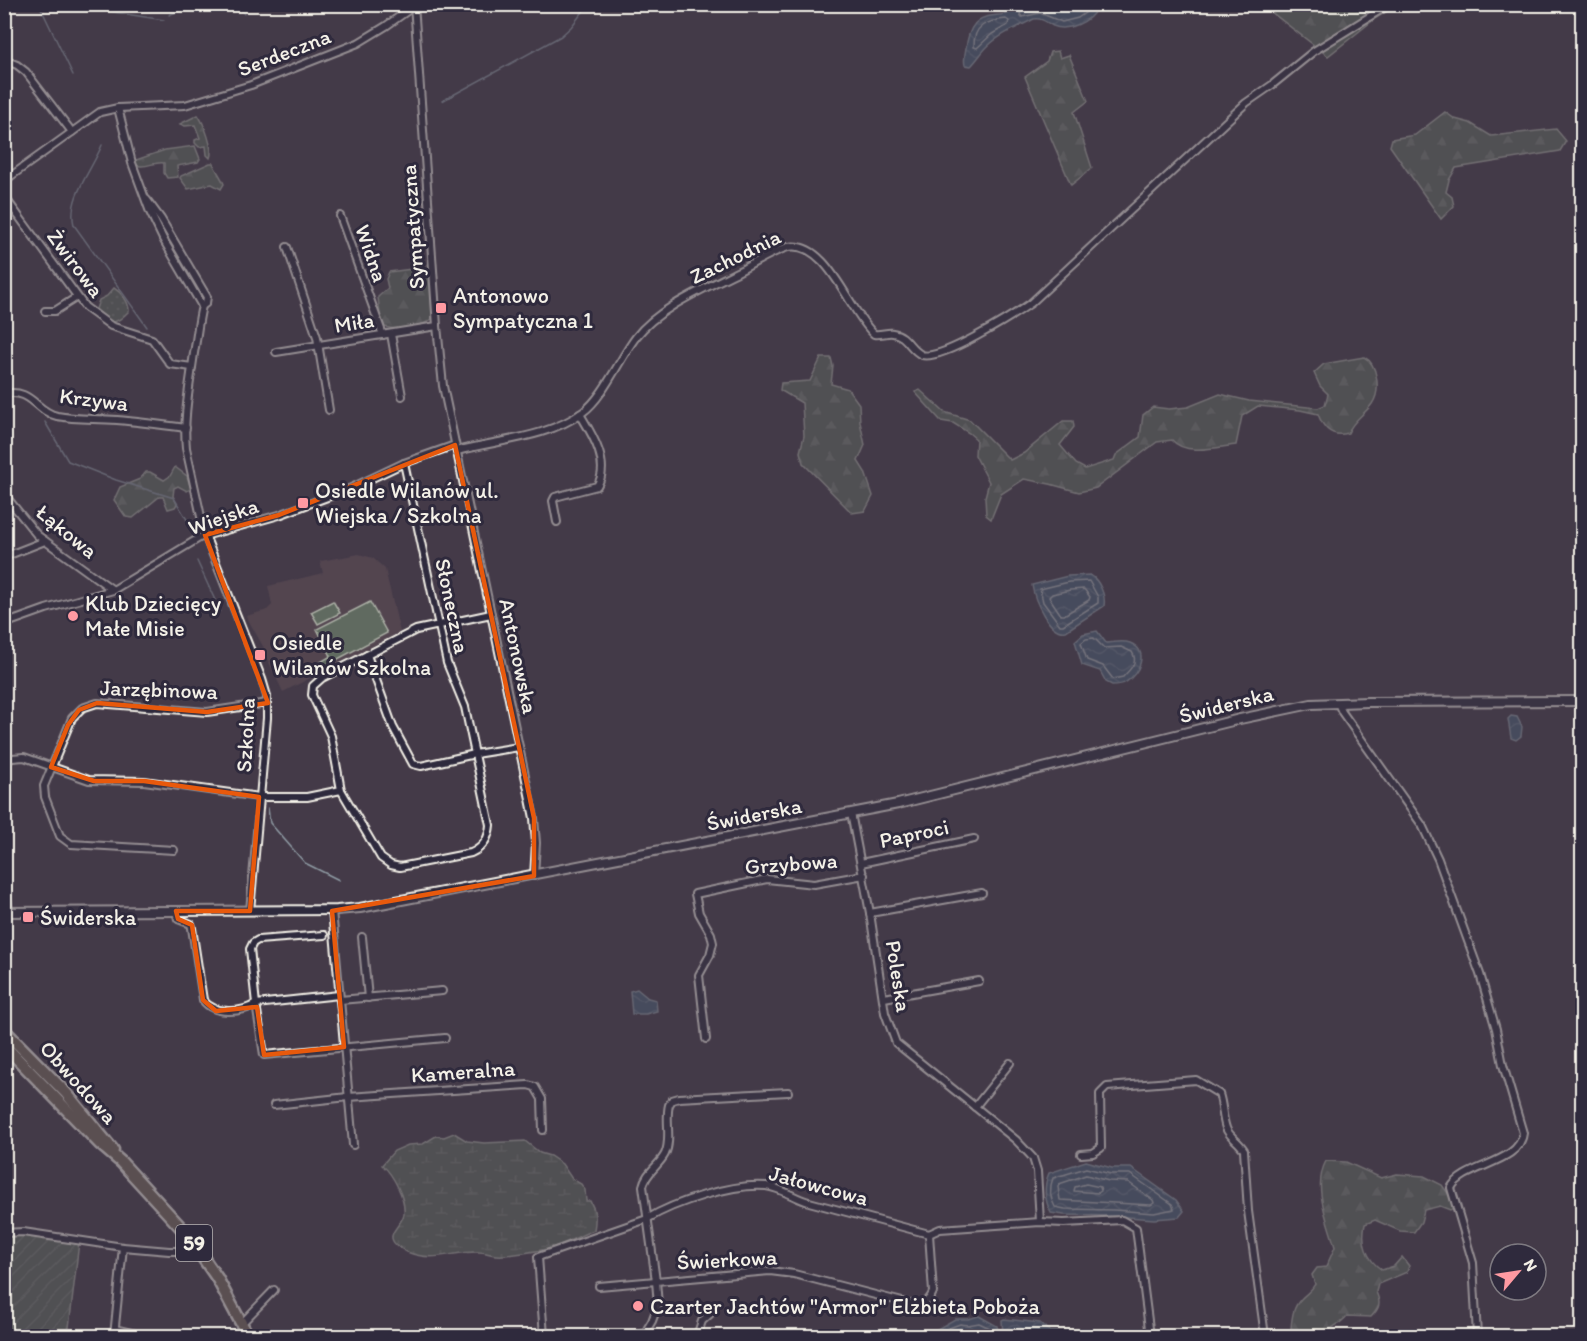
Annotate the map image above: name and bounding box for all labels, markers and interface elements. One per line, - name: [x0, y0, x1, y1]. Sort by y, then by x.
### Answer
- street label: Serdeczna: [234, 22, 335, 83]
- street label: Sympatyczna: [395, 164, 430, 290]
- street label: Widna: [349, 221, 394, 286]
- street label: Zachodnia: [685, 223, 786, 290]
- street label: Żwirowa: [41, 224, 111, 303]
- place label: Antonowo Sympatyczna 1: [453, 282, 593, 334]
- marker: Antonowo Sympatyczna 1: [434, 301, 448, 315]
- street label: Miła: [332, 306, 376, 339]
- street label: Krzywa: [58, 382, 131, 417]
- place label: Osiedle Wilanów ul. Wiejska / Szkolna: [315, 477, 499, 529]
- street label: Wiejska: [184, 492, 263, 541]
- marker: Osiedle Wilanów ul. Wiejska / Szkolna: [296, 496, 310, 510]
- street label: Łąkowa: [31, 499, 103, 564]
- street label: Słoneczna: [429, 556, 476, 657]
- place label: Klub Dziecięcy Małe Misie: [85, 590, 222, 642]
- street label: Antonowska: [493, 596, 544, 717]
- marker: Klub Dziecięcy Małe Misie: [66, 609, 80, 623]
- place label: Osiedle Wilanów Szkolna: [272, 629, 431, 681]
- marker: Osiedle Wilanów Szkolna: [253, 648, 267, 662]
- street label: Jarzębinowa: [99, 674, 219, 705]
- street label: Świderska: [1176, 680, 1277, 729]
- street label: Szkolna: [230, 697, 261, 773]
- street label: Świderska: [704, 792, 805, 837]
- street label: Paproci: [877, 813, 951, 854]
- street label: Grzybowa: [744, 847, 838, 880]
- place label: Świderska: [40, 904, 137, 931]
- marker: Świderska: [21, 910, 35, 924]
- street label: Poleska: [880, 938, 918, 1015]
- street label: Obwodowa: [34, 1035, 124, 1130]
- street label: Kameralna: [410, 1054, 517, 1089]
- street label: Jałowcowa: [766, 1159, 872, 1212]
- road number: 59: [176, 1225, 212, 1261]
- north arrow: [1488, 1242, 1548, 1302]
- street label: Świerkowa: [676, 1243, 779, 1276]
- text: N: [1520, 1256, 1542, 1274]
- place label: Czarter Jachtów "Armor" Elżbieta Poboża: [650, 1293, 1040, 1320]
- marker: Czarter Jachtów "Armor" Elżbieta Poboża: [631, 1299, 645, 1313]

